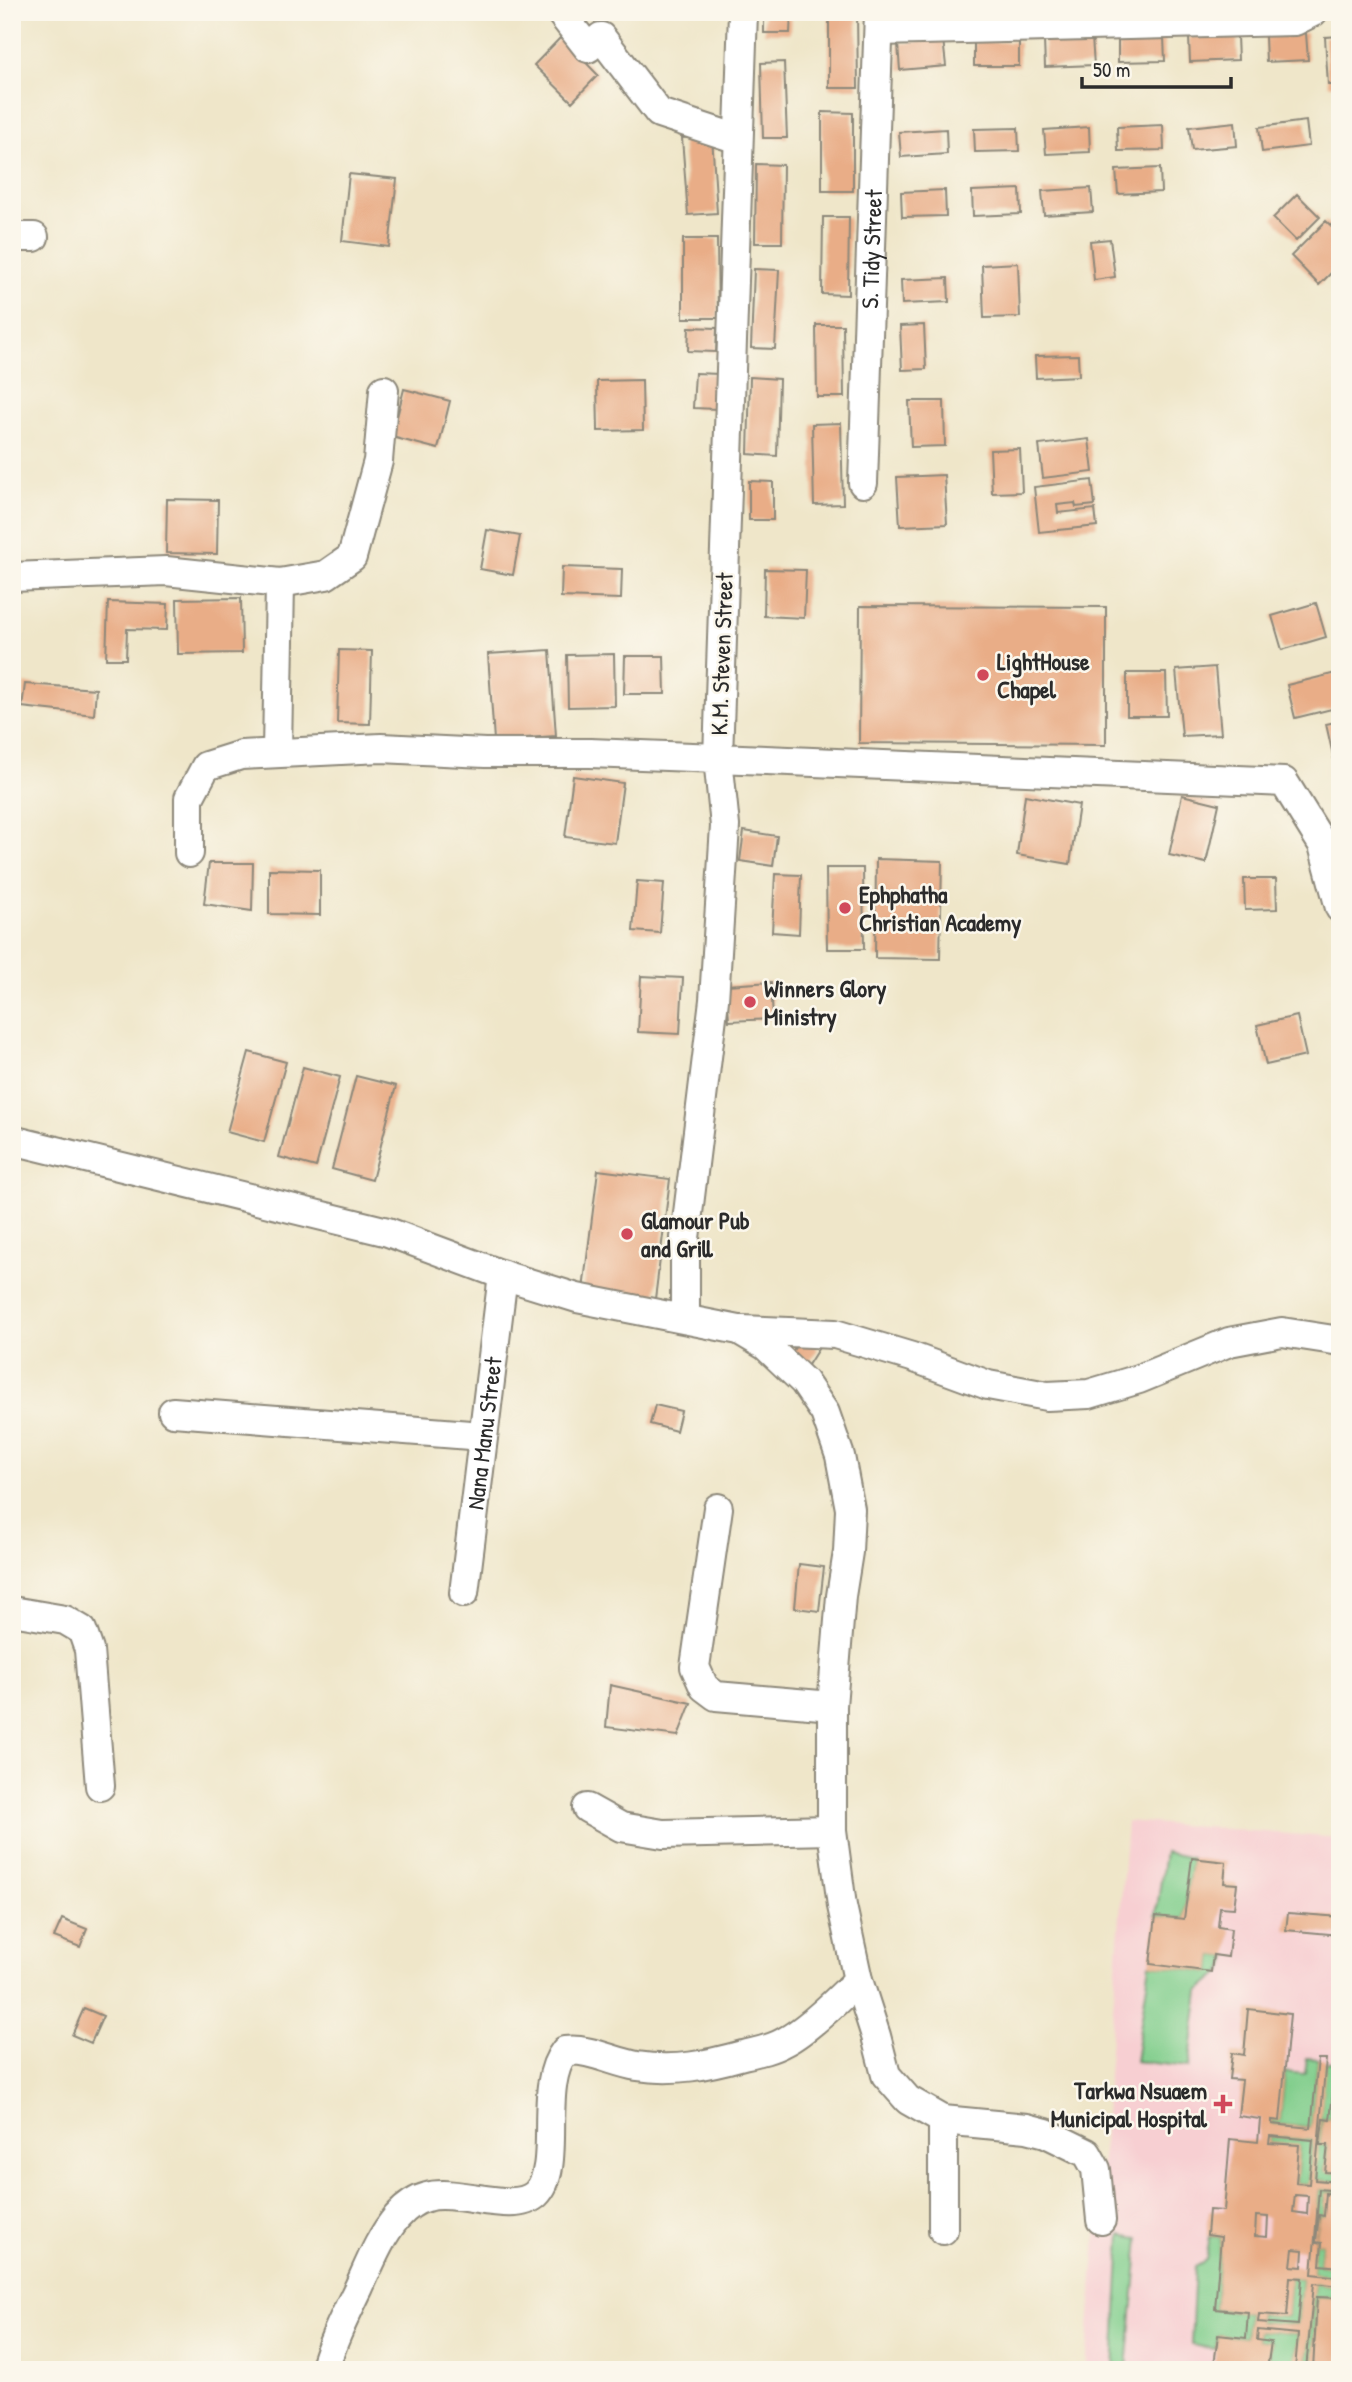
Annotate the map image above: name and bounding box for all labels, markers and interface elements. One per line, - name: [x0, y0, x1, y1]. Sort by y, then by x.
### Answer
- scale bar: [1082, 46, 1231, 90]
- text: 50 m: [1093, 55, 1130, 84]
- street label: S. Tidy Street: [853, 188, 889, 309]
- street label: K.M. Steven Street: [702, 571, 740, 736]
- place label: LightHouse Chapel: [997, 645, 1090, 706]
- marker: LightHouse Chapel: [975, 667, 991, 683]
- place label: Ephphatha Christian Academy: [859, 878, 1021, 939]
- marker: Ephphatha Christian Academy: [837, 900, 853, 916]
- place label: Winners Glory Ministry: [764, 972, 886, 1033]
- marker: Winners Glory Ministry: [742, 994, 758, 1010]
- place label: Glamour Pub and Grill: [641, 1204, 750, 1264]
- marker: Glamour Pub and Grill: [619, 1226, 635, 1242]
- street label: Nana Manu Street: [458, 1354, 509, 1511]
- place label: Tarkwa Nsuaem Municipal Hospital: [1051, 2074, 1208, 2135]
- marker: Tarkwa Nsuaem Municipal Hospital: [1213, 2094, 1233, 2114]

